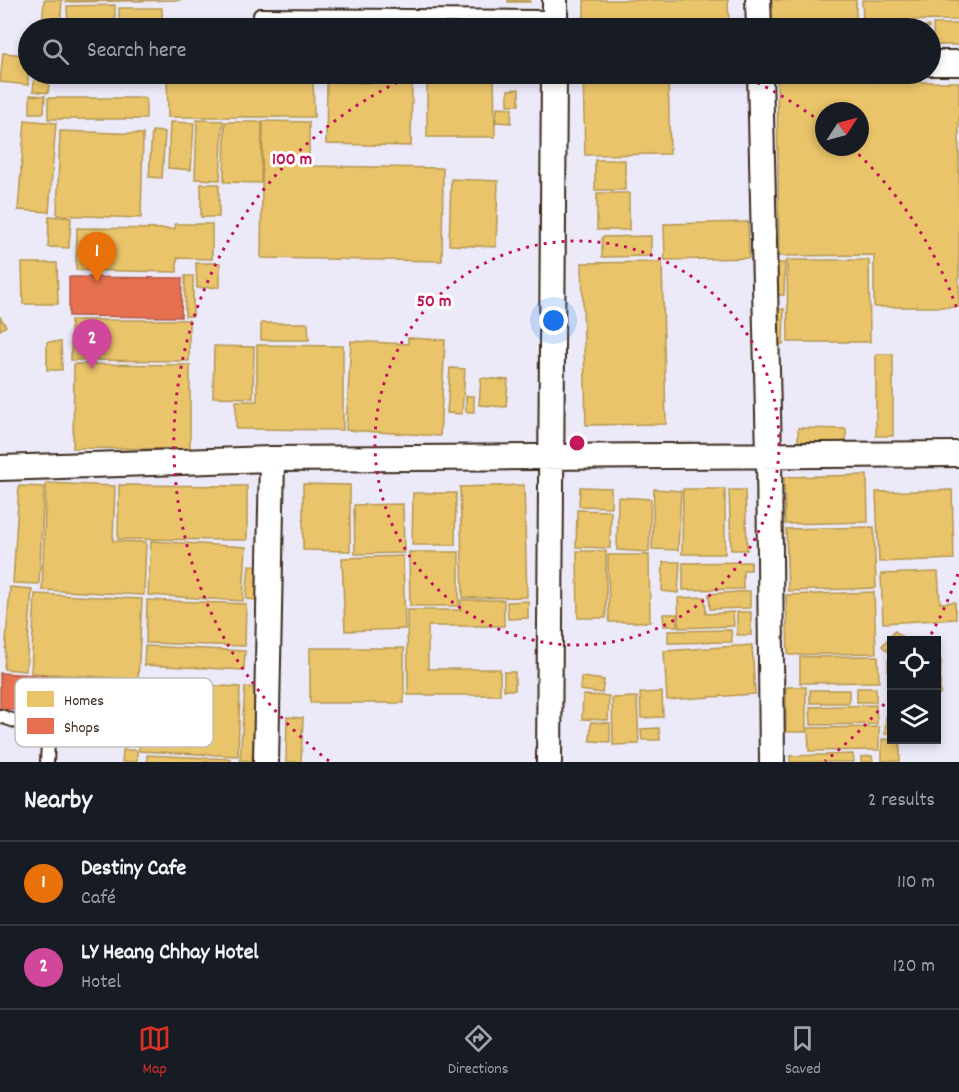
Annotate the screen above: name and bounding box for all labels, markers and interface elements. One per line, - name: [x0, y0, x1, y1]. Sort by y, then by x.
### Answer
- search box: [18, 18, 941, 84]
- icon: search: [39, 35, 72, 68]
- text: Search here: [87, 36, 186, 67]
- north arrow: [815, 102, 869, 156]
- text: 100 m: [272, 148, 312, 173]
- pin: 1: [78, 232, 116, 282]
- text: 50 m: [417, 290, 451, 315]
- your location: [539, 306, 568, 335]
- pin: 2: [72, 320, 112, 369]
- centre of rings: [567, 433, 587, 453]
- map controls: [887, 636, 941, 744]
- button: locate: [887, 636, 941, 690]
- legend: [15, 678, 213, 747]
- text: Homes: [64, 690, 104, 713]
- button: layers: [887, 690, 941, 744]
- text: Shops: [64, 717, 100, 740]
- text: Nearby: [24, 783, 92, 820]
- text: 2 results: [868, 787, 935, 815]
- text: Destiny Cafe: [81, 854, 186, 885]
- text: 1: [41, 869, 46, 897]
- text: 110 m: [897, 869, 935, 897]
- text: Café: [81, 885, 116, 913]
- text: LY Heang Chhay Hotel: [81, 938, 259, 969]
- text: 2: [39, 953, 48, 981]
- text: 120 m: [893, 953, 935, 981]
- text: Hotel: [81, 969, 121, 997]
- tab: Map: [138, 1022, 171, 1081]
- tab: Directions: [448, 1022, 508, 1081]
- tab: Saved: [785, 1022, 821, 1081]

